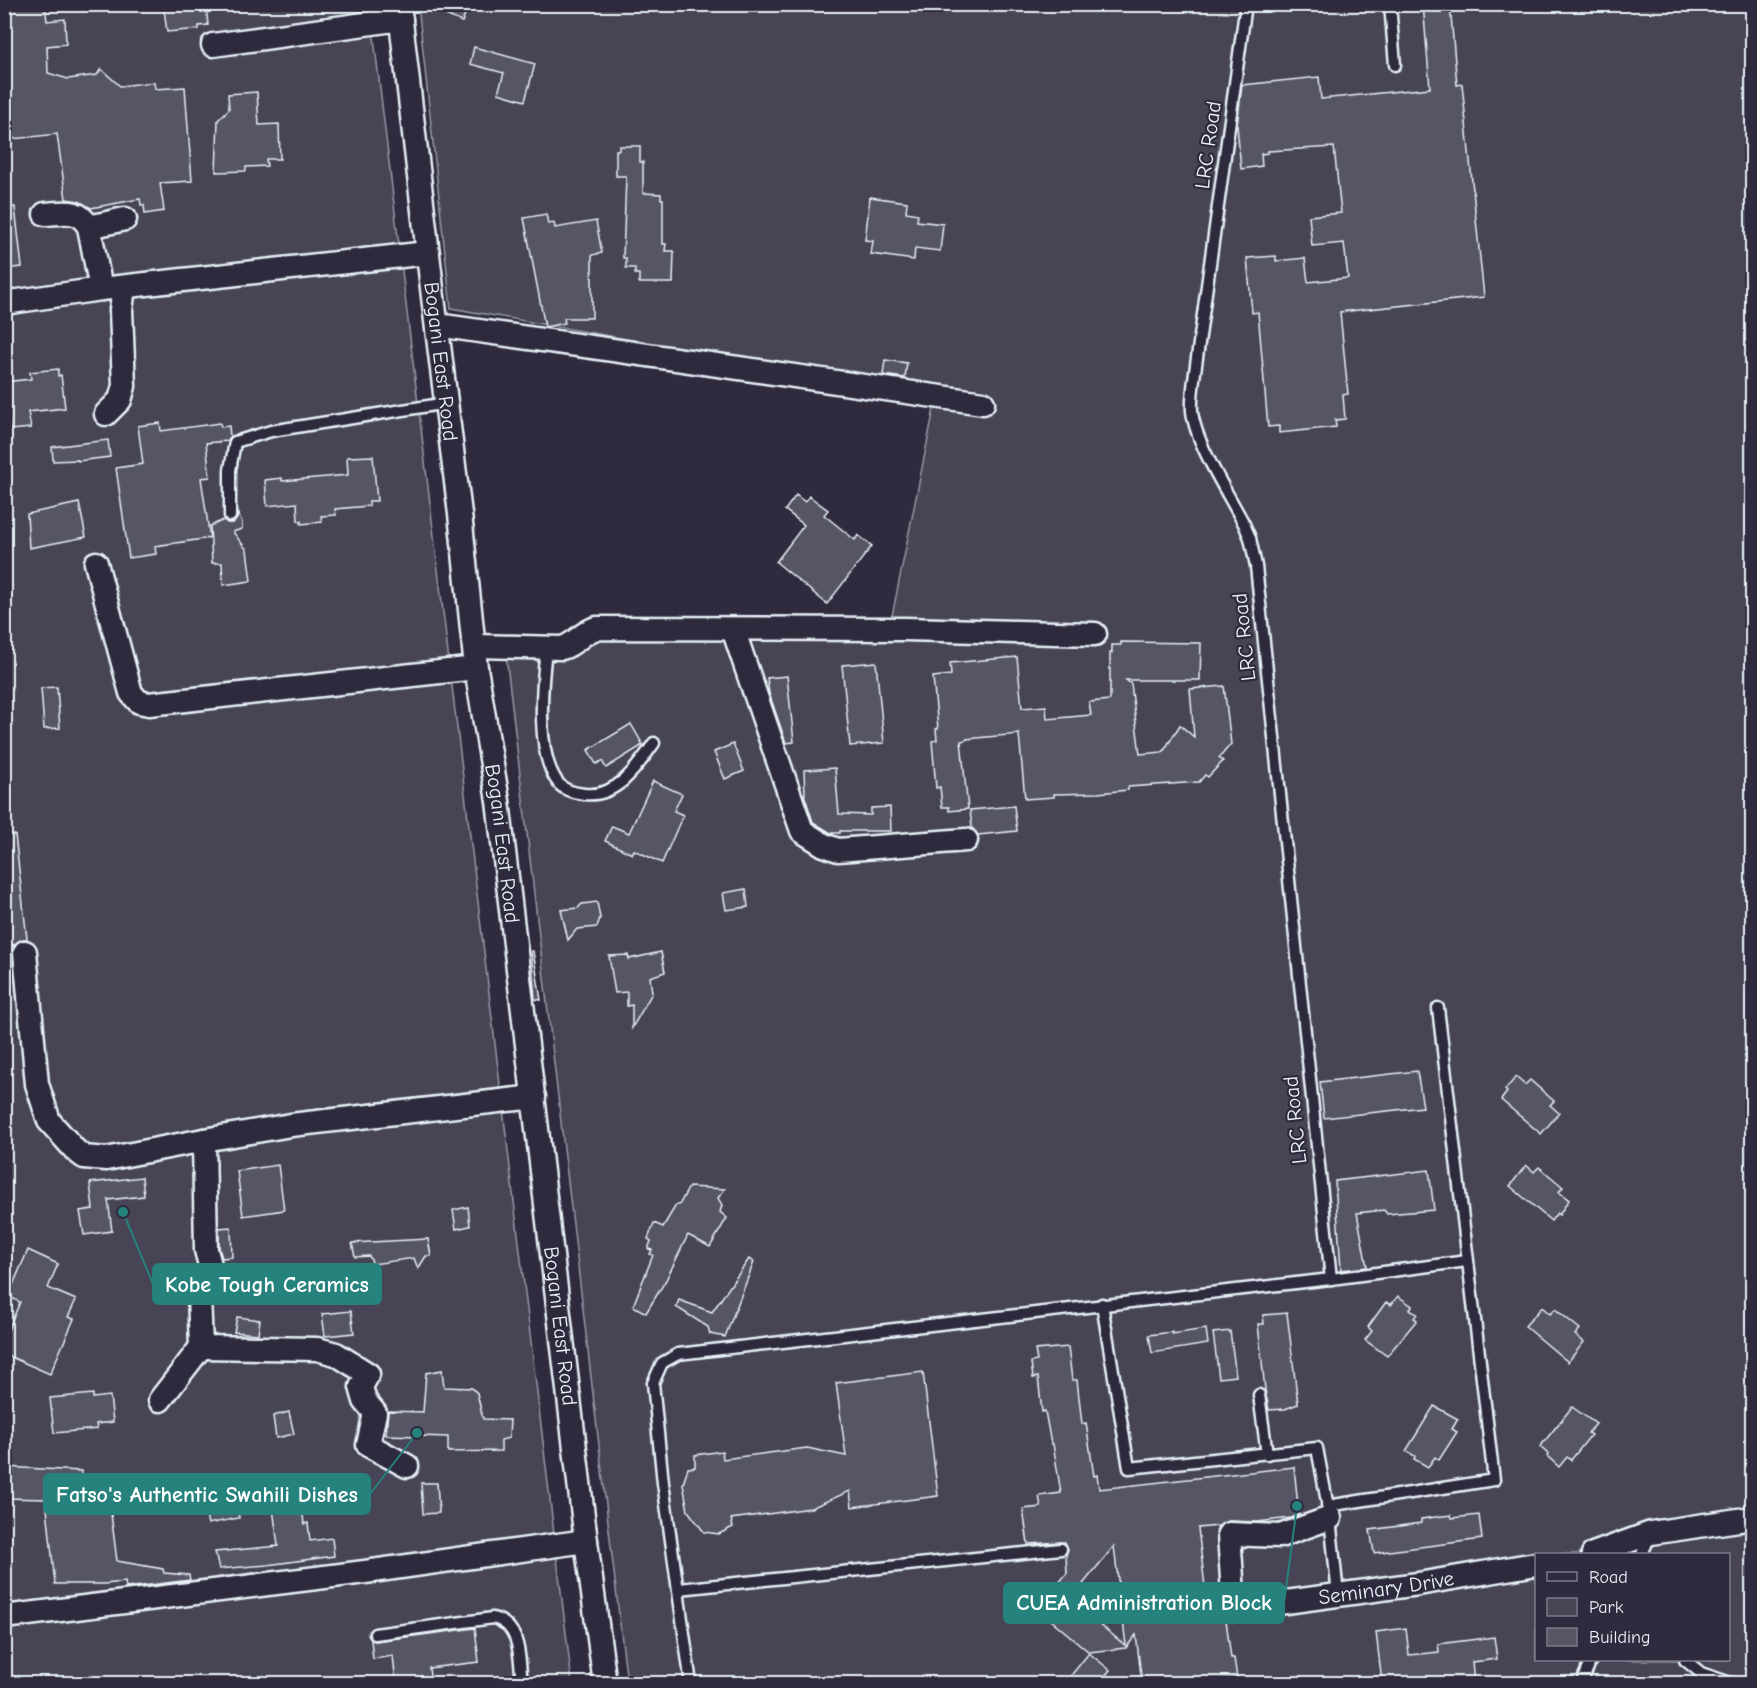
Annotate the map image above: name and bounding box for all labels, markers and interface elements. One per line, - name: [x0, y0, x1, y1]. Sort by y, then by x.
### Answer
- street label: LRC Road: [1190, 100, 1226, 190]
- street label: Bogani East Road: [419, 281, 463, 443]
- street label: LRC Road: [1227, 592, 1261, 682]
- street label: Bogani East Road: [480, 762, 524, 924]
- street label: LRC Road: [1278, 1075, 1312, 1165]
- street label: Bogani East Road: [539, 1245, 582, 1407]
- callout: Kobe Tough Ceramics: [153, 1264, 381, 1304]
- text: Kobe Tough Ceramics: [165, 1272, 369, 1298]
- callout: Fatso's Authentic Swahili Dishes: [44, 1474, 370, 1514]
- text: Fatso's Authentic Swahili Dishes: [56, 1482, 358, 1508]
- legend: [1535, 1553, 1730, 1661]
- street label: Seminary Drive: [1317, 1566, 1456, 1609]
- text: Road: [1589, 1567, 1628, 1588]
- callout: CUEA Administration Block: [1004, 1583, 1284, 1623]
- text: CUEA Administration Block: [1016, 1590, 1272, 1616]
- text: Park: [1589, 1597, 1624, 1618]
- text: Building: [1589, 1627, 1651, 1648]

